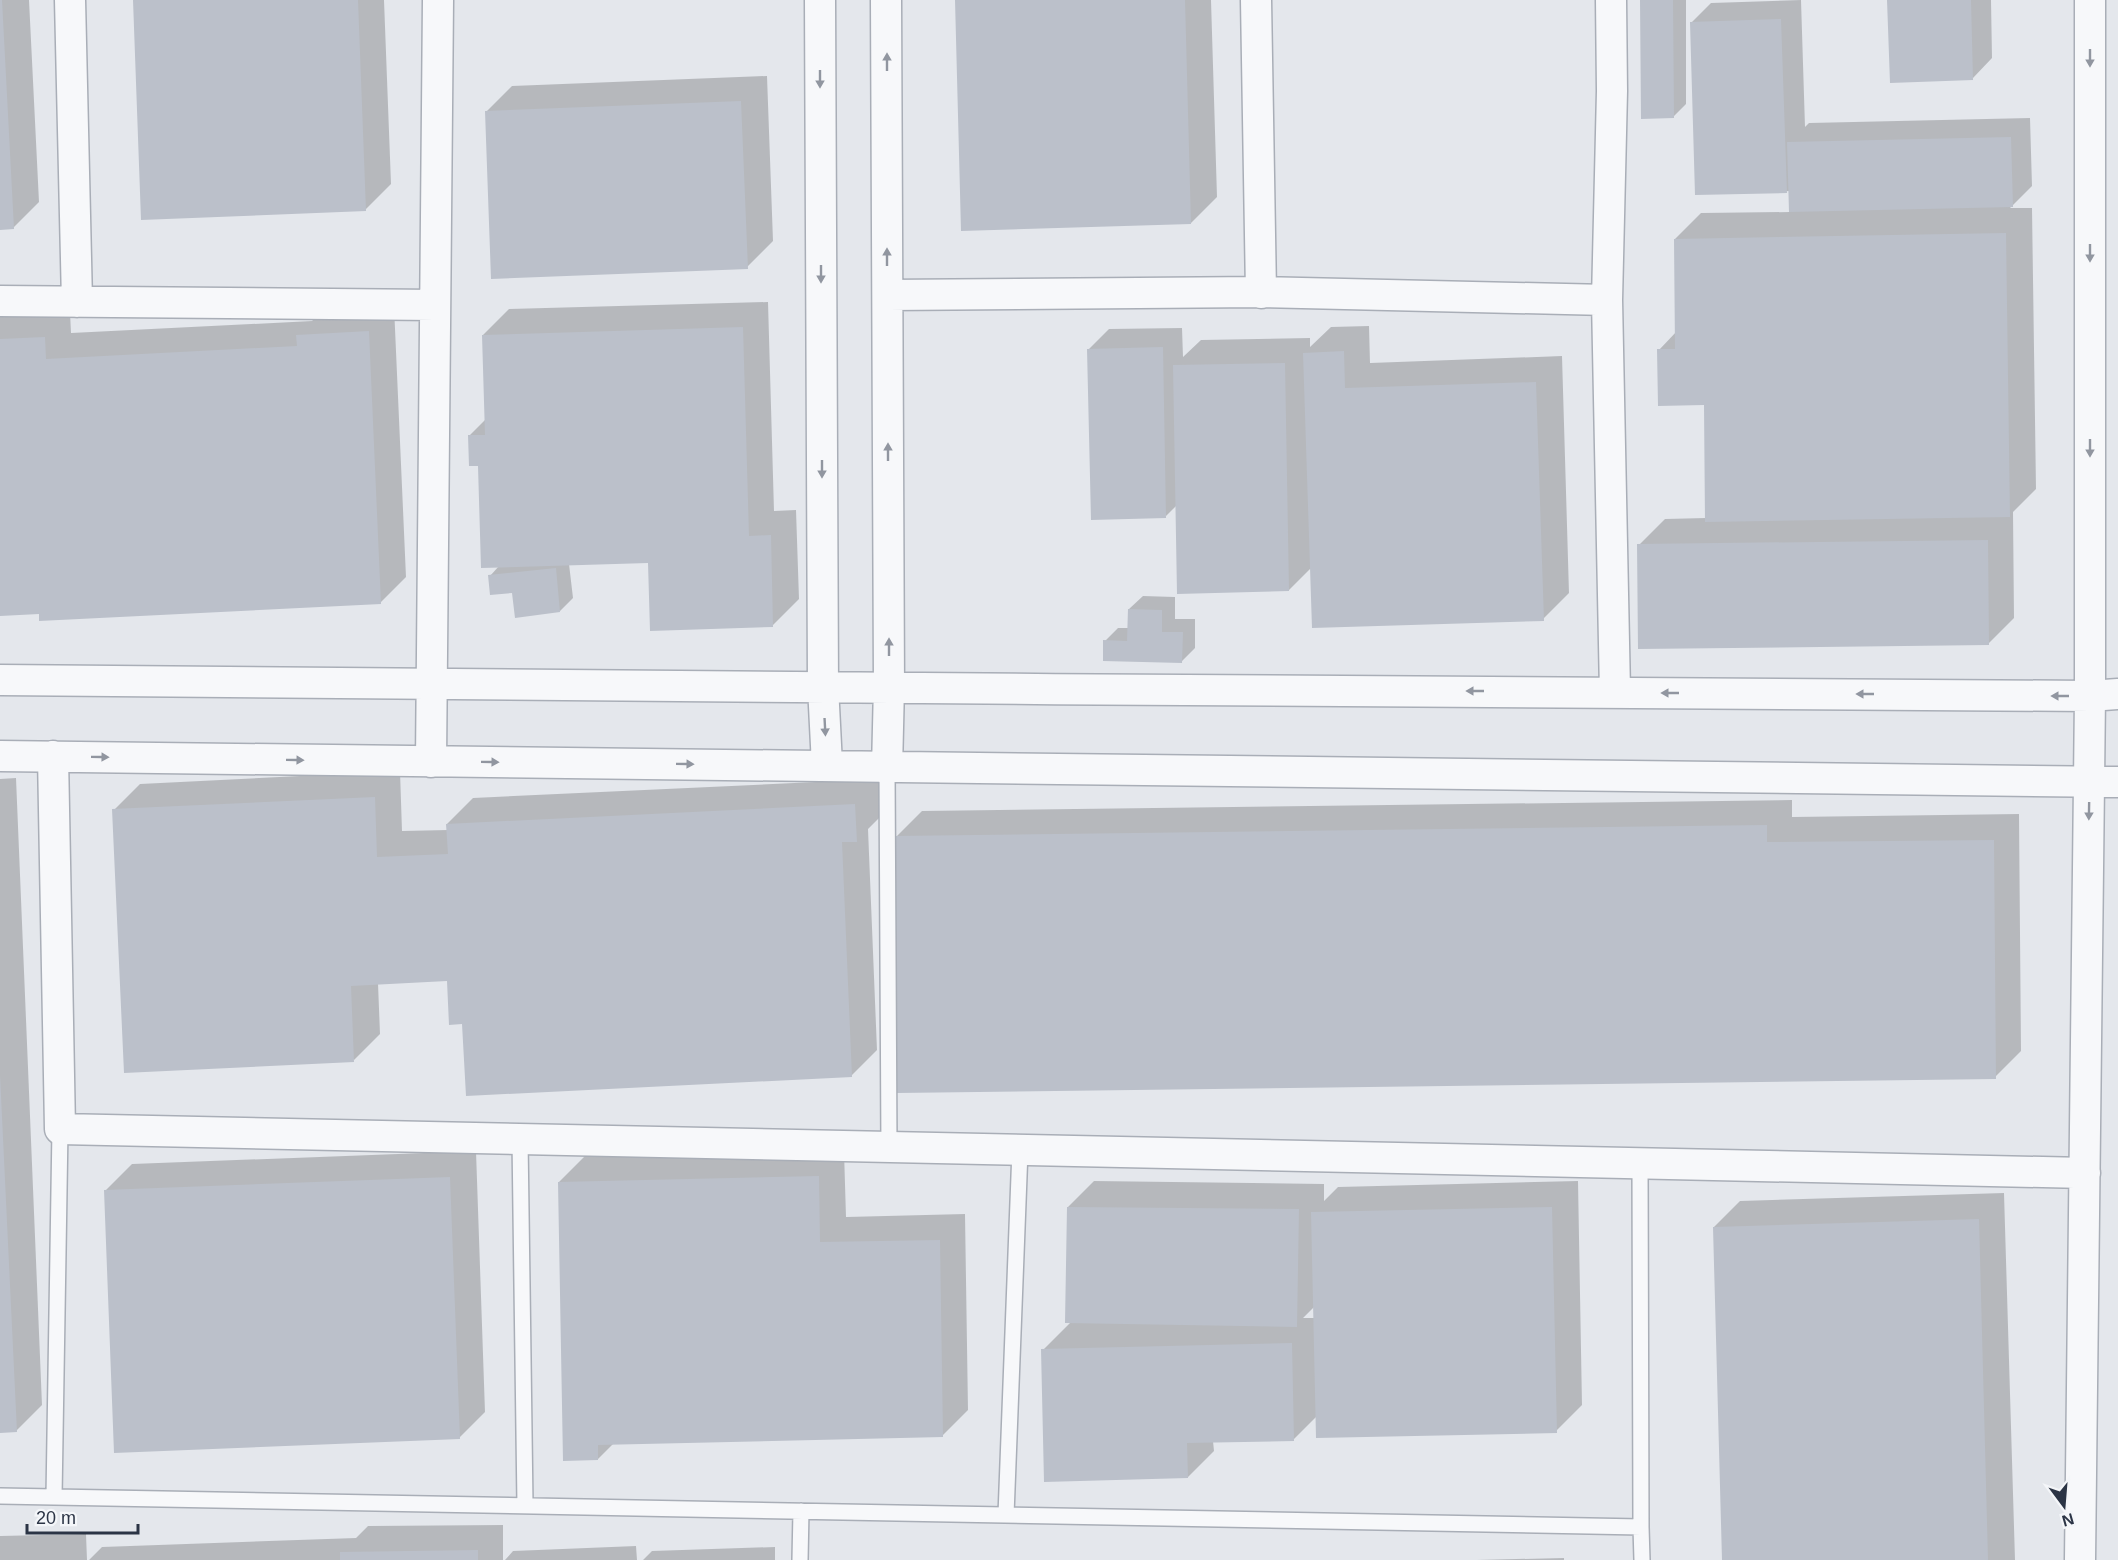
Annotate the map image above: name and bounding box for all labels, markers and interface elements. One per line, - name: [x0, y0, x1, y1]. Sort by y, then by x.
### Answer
- one-way arrow: [2085, 49, 2095, 68]
- one-way arrow: [882, 53, 892, 72]
- one-way arrow: [815, 70, 825, 89]
- one-way arrow: [2085, 244, 2095, 263]
- one-way arrow: [882, 248, 892, 267]
- one-way arrow: [816, 265, 826, 284]
- one-way arrow: [2085, 439, 2095, 458]
- one-way arrow: [883, 443, 893, 462]
- one-way arrow: [817, 460, 827, 479]
- one-way arrow: [884, 638, 894, 657]
- one-way arrow: [1465, 686, 1484, 696]
- one-way arrow: [1660, 688, 1679, 698]
- one-way arrow: [1855, 690, 1874, 699]
- one-way arrow: [2050, 691, 2069, 701]
- one-way arrow: [821, 718, 830, 737]
- one-way arrow: [91, 752, 110, 762]
- one-way arrow: [286, 755, 305, 765]
- one-way arrow: [481, 757, 500, 767]
- one-way arrow: [676, 759, 695, 769]
- one-way arrow: [2084, 802, 2094, 821]
- north arrow: [2034, 1476, 2094, 1536]
- scale bar: [27, 1497, 138, 1535]
- text: 20 m: [36, 1508, 76, 1528]
- text: N: [2060, 1510, 2076, 1530]

